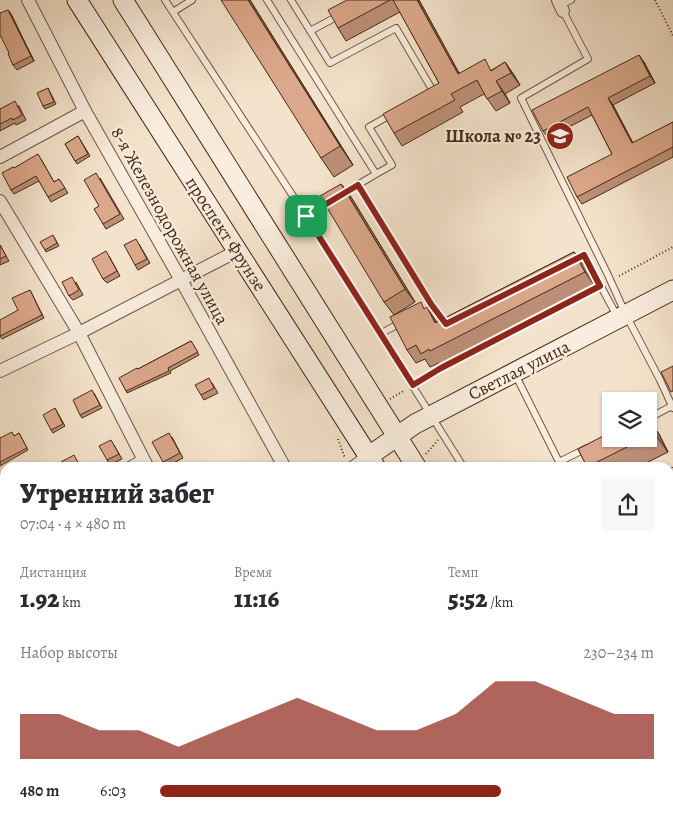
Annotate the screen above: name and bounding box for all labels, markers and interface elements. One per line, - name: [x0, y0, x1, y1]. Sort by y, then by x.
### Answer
- school or university icon: Школа № 23: [545, 121, 575, 151]
- street label: 8-я Железнодорожная улица: [106, 123, 235, 330]
- place label: Школа № 23: [445, 124, 541, 148]
- street label: проспект Фрунзе: [180, 172, 272, 296]
- pin: [285, 195, 327, 237]
- icon: arrive: [292, 202, 320, 230]
- street label: Светлая улица: [464, 334, 575, 406]
- map controls: [602, 392, 657, 447]
- button: layers: [602, 392, 657, 447]
- text: Утренний забег: [20, 475, 214, 513]
- button: share: [602, 479, 654, 531]
- text: 07:04 · 4 × 480 m: [20, 513, 126, 535]
- text: Дистанция: [20, 563, 87, 582]
- text: Время: [234, 563, 272, 582]
- text: Темп: [448, 563, 479, 582]
- text: 1.92: [20, 582, 60, 616]
- text: 11:16: [234, 582, 279, 616]
- text: 5:52: [448, 582, 487, 616]
- text: km: [60, 593, 81, 612]
- text: /km: [487, 593, 513, 612]
- text: Набор высоты: [20, 642, 118, 664]
- text: 230–234 m: [584, 642, 654, 664]
- text: 480 m: [20, 780, 59, 802]
- text: 6:03: [100, 780, 126, 802]

